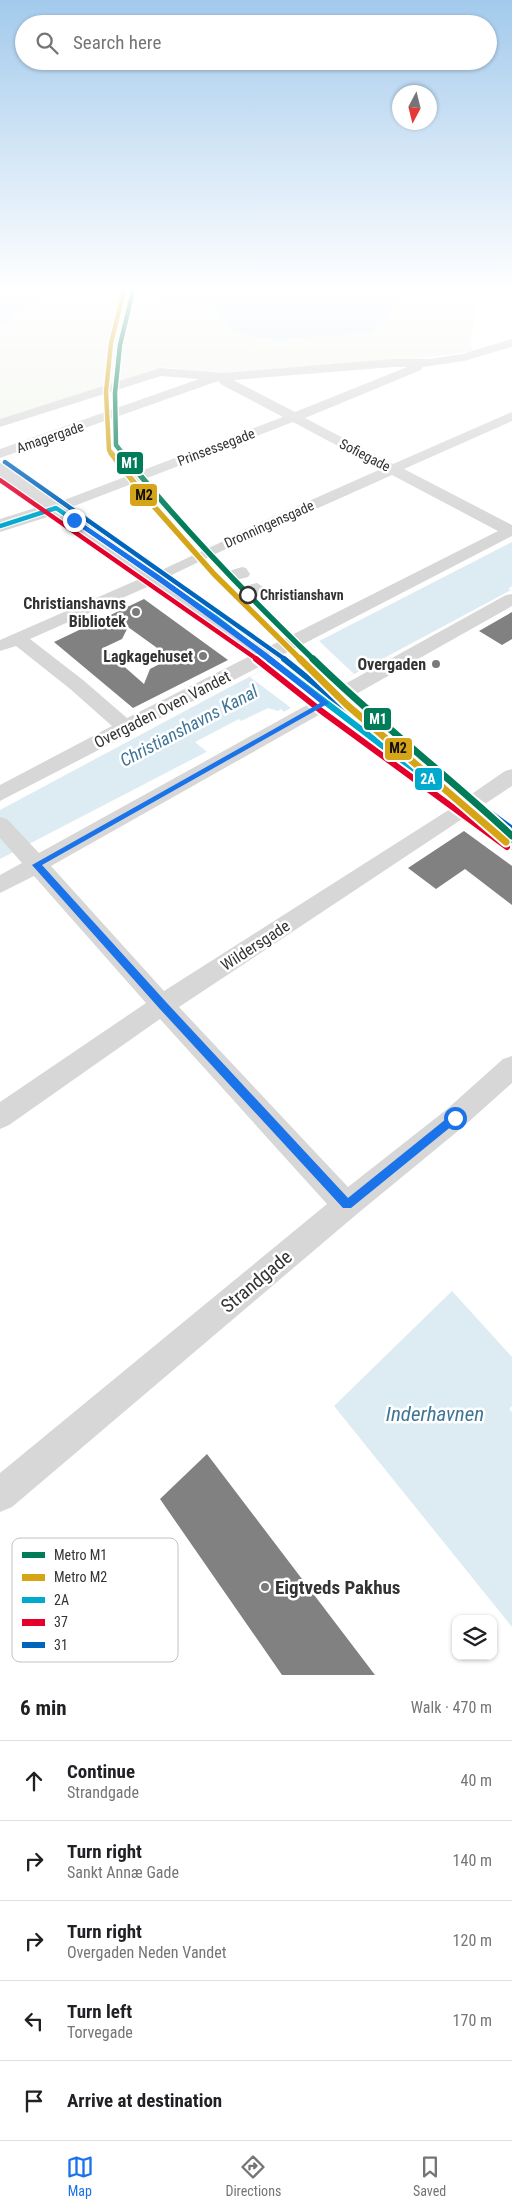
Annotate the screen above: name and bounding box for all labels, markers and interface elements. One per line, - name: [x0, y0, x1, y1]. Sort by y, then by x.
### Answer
- search box: [15, 15, 497, 70]
- icon: search: [33, 29, 61, 57]
- text: Search here: [73, 31, 161, 54]
- north arrow: [392, 85, 437, 130]
- street label: Amagergade: [14, 418, 86, 456]
- street label: Prinsessegade: [175, 425, 257, 469]
- street label: Sofiegade: [337, 435, 393, 475]
- line badge: M1: [116, 451, 144, 475]
- text: M1: [121, 455, 139, 471]
- line badge: M2: [129, 483, 158, 507]
- text: M2: [135, 487, 153, 503]
- street label: Dronningensgade: [222, 497, 317, 551]
- route end: [63, 509, 86, 532]
- marker: Christianshavn: [239, 586, 257, 604]
- place label: Christianshavn: [260, 587, 344, 603]
- place label: Christianshavns Bibliotek: [23, 594, 126, 631]
- marker: Christianshavns Bibliotek: [130, 606, 142, 618]
- place label: Lagkagehuset: [103, 647, 193, 666]
- marker: Lagkagehuset: [197, 650, 209, 662]
- place label: Overgaden: [357, 655, 426, 674]
- marker: Overgaden: [430, 658, 442, 670]
- street label: Overgaden Oven Vandet: [91, 667, 234, 752]
- water label: Christianshavns Kanal: [116, 680, 262, 771]
- line badge: M1: [363, 707, 392, 731]
- text: M1: [369, 711, 387, 727]
- line badge: M2: [384, 737, 413, 761]
- text: M2: [389, 740, 407, 756]
- line badge: 2A: [414, 767, 443, 791]
- text: 2A: [420, 771, 436, 787]
- street label: Wildersgade: [217, 916, 293, 975]
- route start: [444, 1107, 467, 1130]
- street label: Strandgade: [216, 1245, 297, 1318]
- water label: Inderhavnen: [386, 1402, 484, 1426]
- legend: [12, 1538, 178, 1662]
- text: Metro M1: [54, 1547, 107, 1563]
- text: Metro M2: [54, 1569, 107, 1585]
- place label: Eigtveds Pakhus: [275, 1576, 400, 1599]
- marker: Eigtveds Pakhus: [259, 1581, 271, 1593]
- text: 2A: [54, 1592, 69, 1608]
- text: 37: [54, 1614, 68, 1630]
- map controls: [452, 1615, 497, 1660]
- button: layers: [452, 1615, 497, 1660]
- text: 31: [54, 1637, 68, 1653]
- text: 6 min: [20, 1696, 67, 1720]
- text: Walk · 470 m: [411, 1698, 492, 1717]
- text: Continue: [67, 1760, 135, 1783]
- icon: ahead: [20, 1767, 48, 1795]
- text: 40 m: [460, 1771, 492, 1790]
- text: Strandgade: [67, 1783, 139, 1802]
- text: Turn right: [67, 1840, 142, 1863]
- icon: right: [20, 1847, 48, 1875]
- text: 140 m: [453, 1851, 492, 1870]
- text: Sankt Annæ Gade: [67, 1863, 179, 1882]
- text: Turn right: [67, 1920, 142, 1943]
- icon: right: [20, 1927, 48, 1955]
- text: 120 m: [453, 1931, 492, 1950]
- text: Overgaden Neden Vandet: [67, 1943, 226, 1962]
- text: Turn left: [67, 2000, 132, 2023]
- icon: left: [20, 2007, 48, 2035]
- text: 170 m: [453, 2011, 492, 2030]
- text: Torvegade: [67, 2023, 133, 2042]
- icon: arrive: [20, 2087, 48, 2115]
- text: Arrive at destination: [67, 2089, 222, 2112]
- tab: Map: [66, 2153, 94, 2199]
- tab: Directions: [225, 2153, 281, 2199]
- tab: Saved: [413, 2153, 446, 2199]

